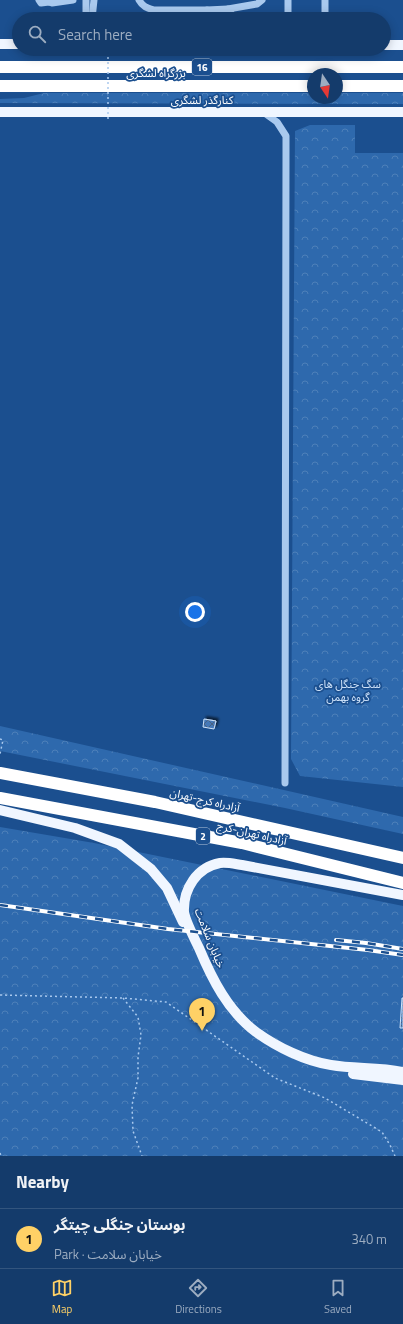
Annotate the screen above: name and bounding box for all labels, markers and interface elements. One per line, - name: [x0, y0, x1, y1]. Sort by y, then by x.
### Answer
- search box: [12, 12, 391, 56]
- icon: search: [26, 23, 48, 45]
- text: Search here: [58, 23, 132, 46]
- road number: 16: [192, 59, 212, 75]
- street label: بزرگراه لشگری: [126, 65, 186, 81]
- north arrow: [307, 68, 343, 104]
- street label: کنارگذر لشگری: [171, 92, 234, 108]
- your location: [185, 602, 205, 622]
- park label: سگ جنگل های گروه بهمن: [315, 676, 381, 705]
- street label: آزادراه کرج-تهران: [168, 784, 242, 816]
- street label: آزادراه تهران-کرج: [215, 817, 289, 849]
- road number: 2: [196, 828, 210, 844]
- street label: خیابان سلامت: [191, 906, 229, 971]
- pin: 1: [189, 998, 215, 1031]
- text: Nearby: [16, 1169, 69, 1195]
- text: بوستان جنگلی چیتگر: [54, 1213, 186, 1236]
- text: 1: [25, 1229, 33, 1249]
- text: 340 m: [351, 1229, 387, 1249]
- text: Park · خیابان سلامت: [54, 1244, 162, 1264]
- tab: Map: [51, 1277, 73, 1317]
- tab: Directions: [175, 1277, 222, 1317]
- tab: Saved: [324, 1277, 352, 1317]

